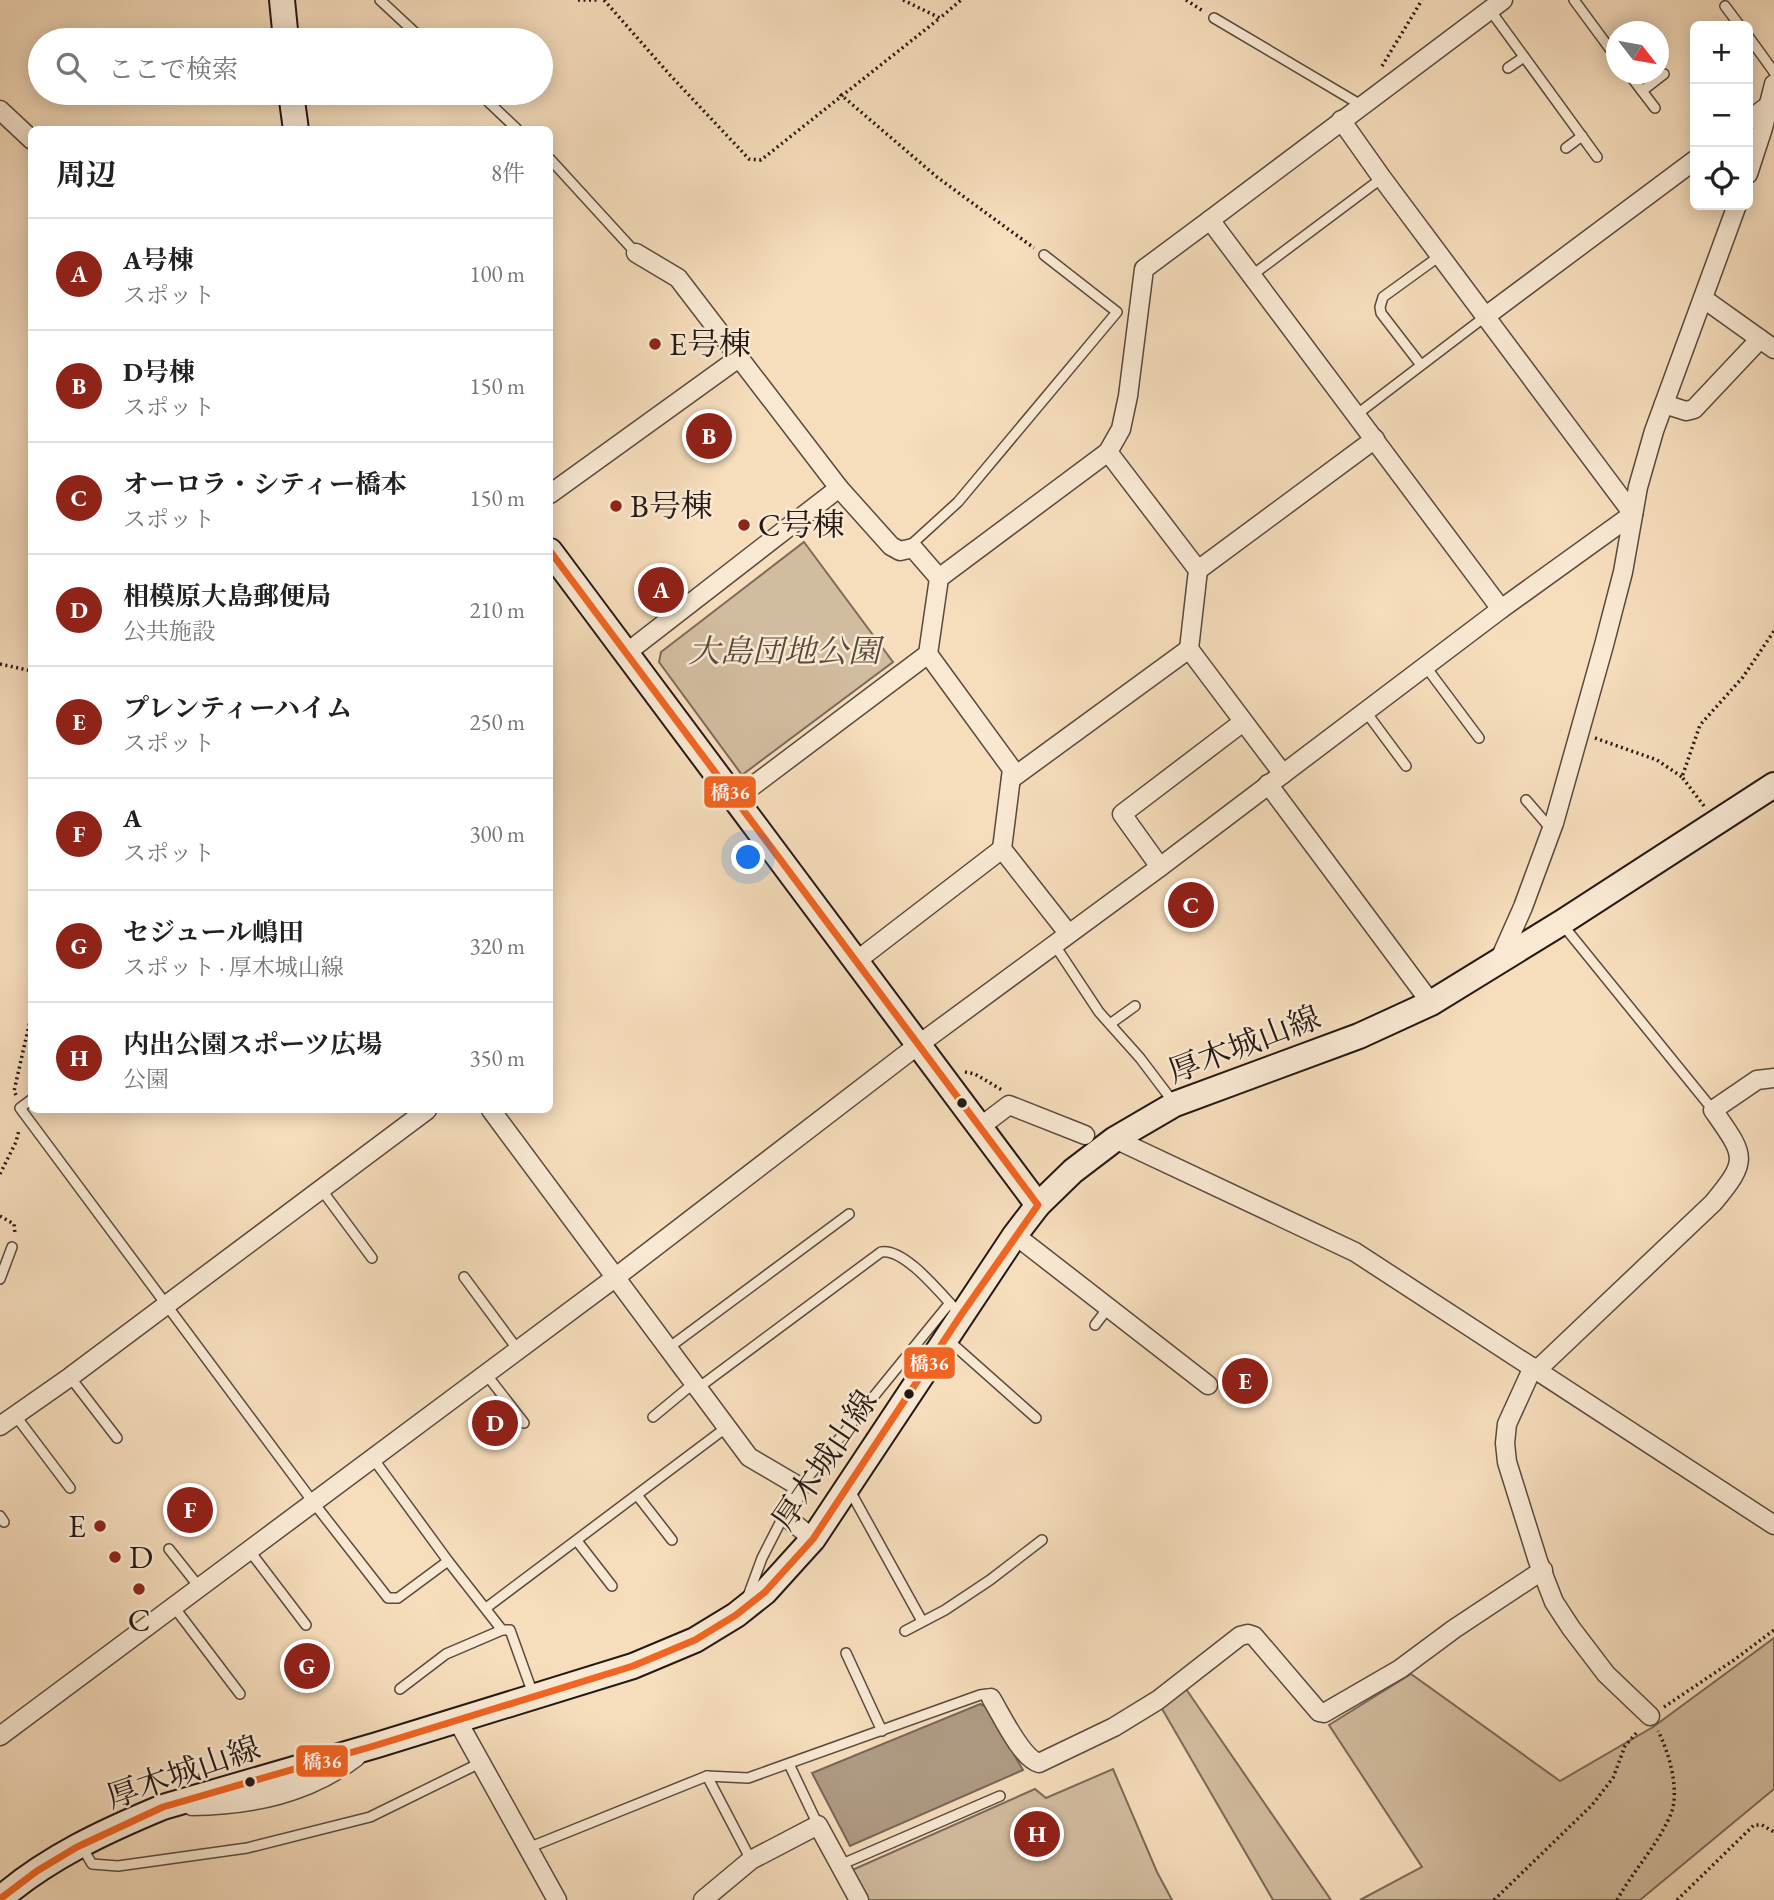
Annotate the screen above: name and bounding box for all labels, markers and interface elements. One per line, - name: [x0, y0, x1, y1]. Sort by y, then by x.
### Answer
- north arrow: [1606, 21, 1669, 84]
- map controls: [1690, 21, 1753, 210]
- button: +: [1690, 21, 1753, 84]
- search box: [28, 28, 553, 105]
- icon: search: [52, 48, 90, 86]
- text: ここで検索: [108, 52, 238, 86]
- button: −: [1690, 84, 1753, 147]
- button: locate: [1690, 147, 1753, 210]
- text: 周辺: [56, 155, 116, 194]
- text: 8件: [491, 158, 525, 188]
- text: A号棟: [123, 243, 194, 277]
- text: A: [71, 259, 87, 289]
- text: 100 m: [469, 259, 525, 289]
- text: スポット: [123, 280, 215, 310]
- place label: E号棟: [669, 323, 751, 365]
- marker: E号棟: [647, 336, 663, 352]
- text: D号棟: [123, 355, 195, 389]
- text: B: [72, 371, 86, 401]
- text: 150 m: [469, 371, 525, 401]
- text: スポット: [123, 392, 215, 422]
- pin: B: [686, 410, 732, 462]
- text: オーロラ・シティー橋本: [123, 467, 407, 501]
- text: C: [71, 483, 87, 513]
- text: 150 m: [469, 483, 525, 513]
- place label: B号棟: [630, 485, 713, 527]
- marker: B号棟: [608, 498, 624, 514]
- text: スポット: [123, 504, 215, 534]
- place label: C号棟: [758, 504, 845, 546]
- marker: C号棟: [736, 517, 752, 533]
- pin: A: [638, 564, 684, 616]
- text: 相模原大島郵便局: [123, 579, 331, 613]
- text: D: [70, 595, 88, 625]
- text: 210 m: [469, 595, 525, 625]
- text: 公共施設: [123, 616, 215, 646]
- park label: 大島団地公園: [688, 630, 885, 672]
- text: プレンティーハイム: [123, 691, 352, 725]
- text: E: [72, 707, 86, 737]
- text: 250 m: [469, 707, 525, 737]
- text: スポット: [123, 728, 215, 758]
- line badge: 橋36: [703, 775, 757, 809]
- text: 橋36: [710, 780, 750, 805]
- text: A: [123, 801, 142, 835]
- text: F: [73, 819, 85, 849]
- text: 300 m: [469, 819, 525, 849]
- text: スポット: [123, 838, 215, 868]
- your location: [731, 840, 765, 874]
- pin: C: [1168, 879, 1214, 931]
- text: セジュール嶋田: [123, 915, 304, 949]
- text: G: [71, 931, 87, 961]
- text: 320 m: [469, 931, 525, 961]
- text: スポット · 厚木城山線: [123, 952, 344, 982]
- street label: 厚木城山線: [1162, 996, 1326, 1092]
- text: 内出公園スポーツ広場: [123, 1027, 382, 1061]
- text: H: [70, 1043, 88, 1073]
- text: 350 m: [469, 1043, 525, 1073]
- text: 公園: [123, 1064, 169, 1094]
- unlabelled marker: [955, 1096, 969, 1110]
- line badge: 橋36: [903, 1346, 956, 1380]
- text: 橋36: [909, 1351, 949, 1376]
- pin: E: [1222, 1355, 1268, 1407]
- street label: 厚木城山線: [762, 1382, 886, 1538]
- unlabelled marker: [902, 1387, 916, 1401]
- pin: D: [472, 1397, 518, 1449]
- pin: F: [167, 1484, 213, 1536]
- place label: E: [68, 1505, 86, 1547]
- marker: E: [92, 1518, 108, 1534]
- place label: D: [129, 1536, 153, 1578]
- marker: D: [107, 1549, 123, 1565]
- marker: C: [131, 1581, 147, 1597]
- place label: C: [128, 1599, 150, 1641]
- pin: G: [284, 1640, 330, 1692]
- street label: 厚木城山線: [101, 1726, 265, 1818]
- line badge: 橋36: [295, 1744, 349, 1778]
- text: 橋36: [302, 1749, 342, 1774]
- unlabelled marker: [243, 1775, 257, 1789]
- pin: H: [1014, 1808, 1060, 1860]

